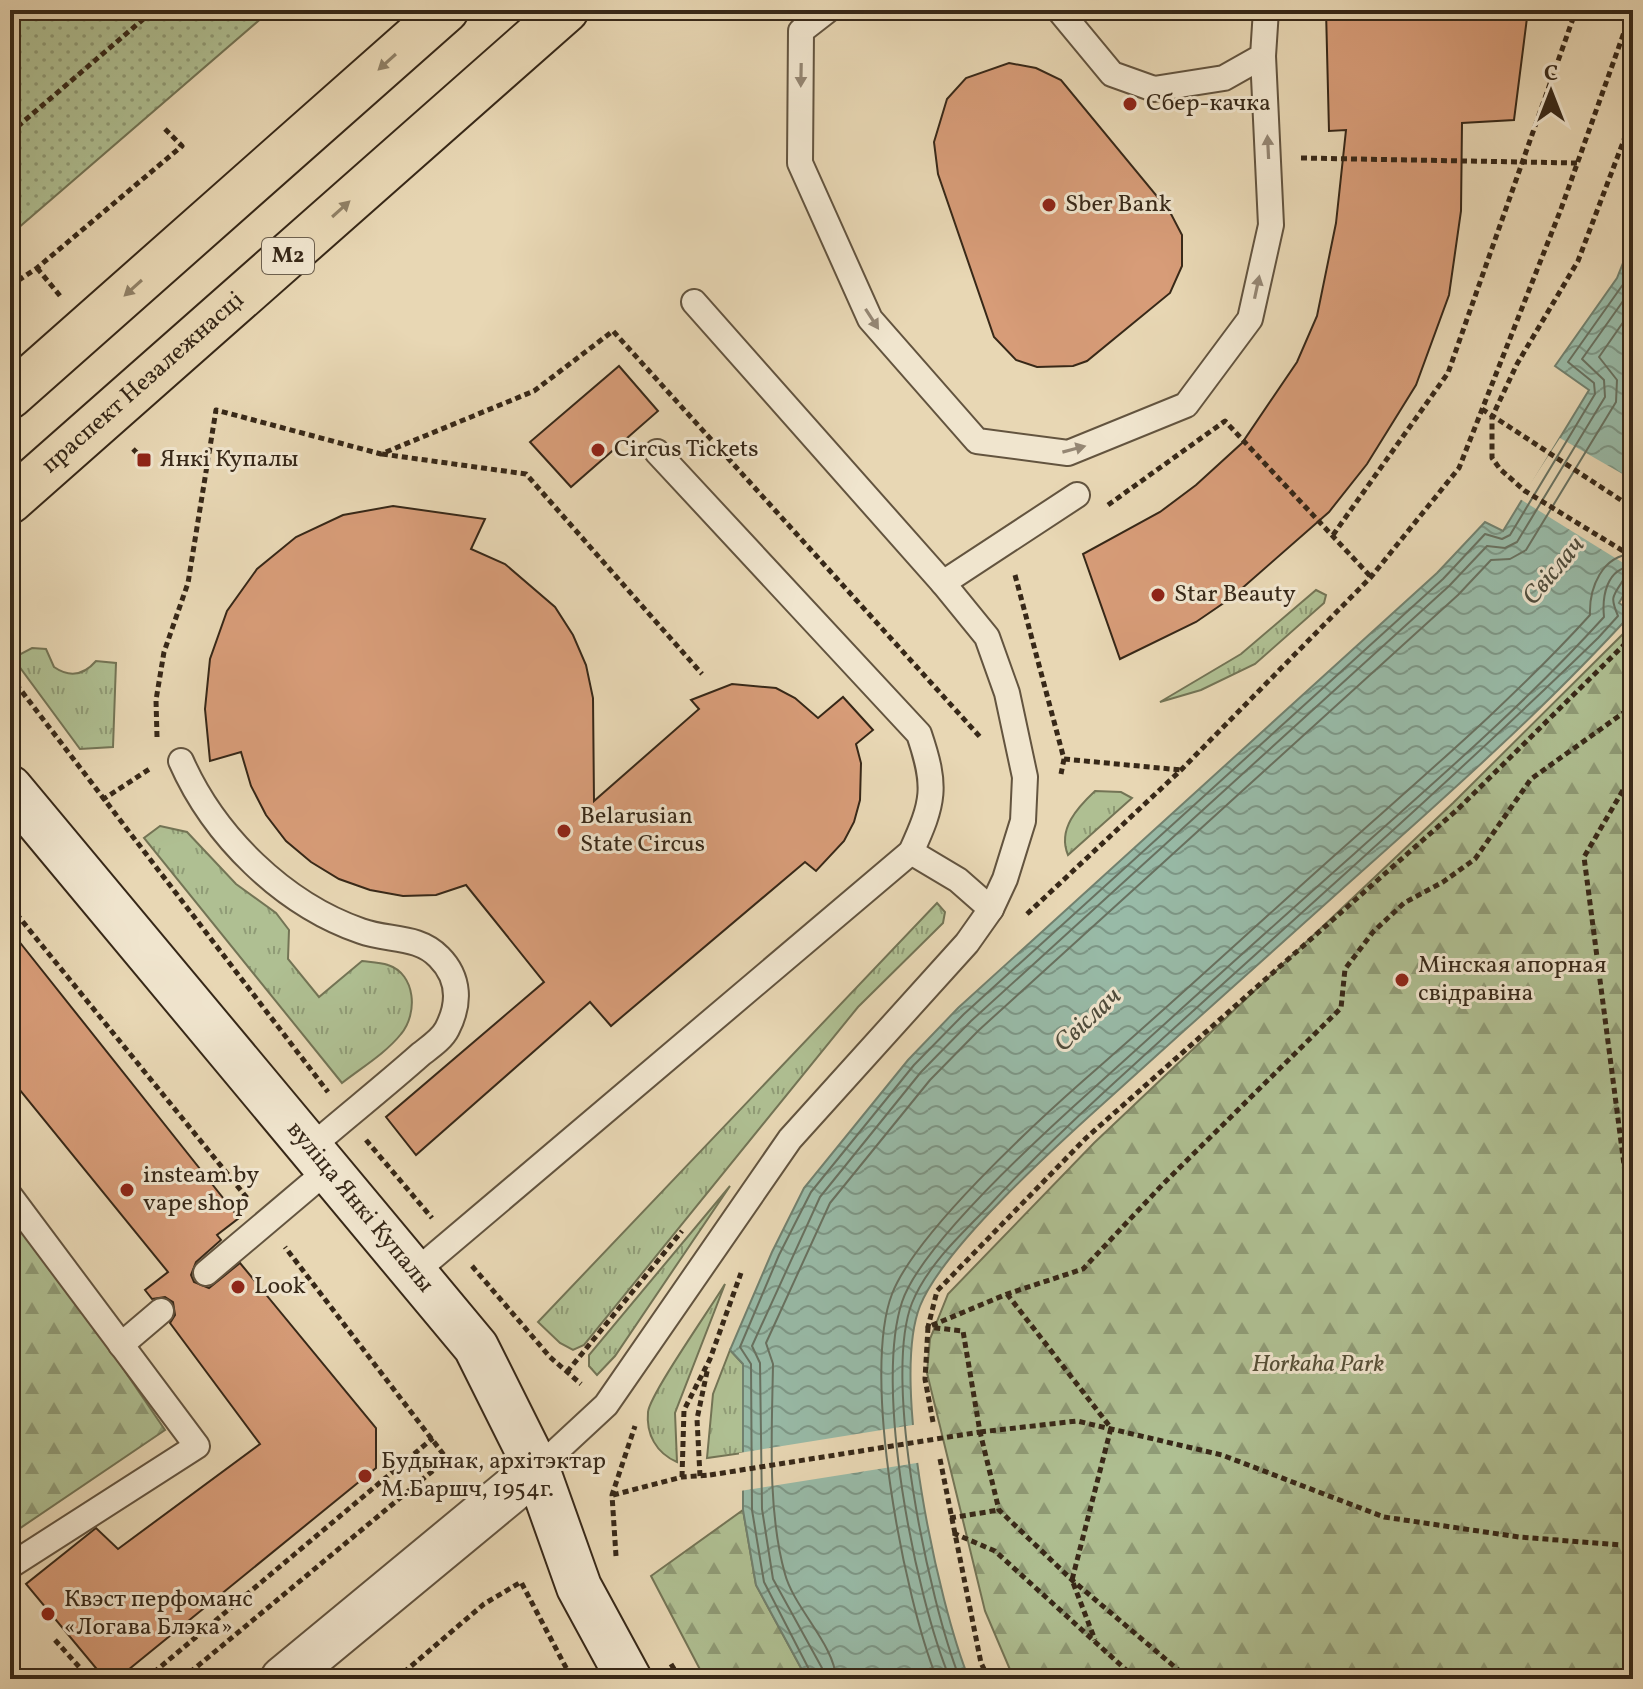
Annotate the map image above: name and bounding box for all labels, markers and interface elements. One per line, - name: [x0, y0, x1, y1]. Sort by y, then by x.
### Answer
- one-way arrow: [378, 52, 397, 70]
- north arrow: [1511, 52, 1591, 132]
- text: С: [1544, 59, 1558, 90]
- one-way arrow: [794, 63, 807, 88]
- place label: Сбер-качка: [1146, 87, 1271, 121]
- marker: Сбер-качка: [1121, 95, 1139, 113]
- one-way arrow: [1261, 134, 1274, 159]
- place label: Sber Bank: [1065, 188, 1172, 222]
- marker: Sber Bank: [1040, 196, 1058, 214]
- one-way arrow: [331, 201, 351, 218]
- road number: М2: [262, 238, 314, 274]
- one-way arrow: [1251, 275, 1264, 300]
- one-way arrow: [124, 278, 143, 296]
- street label: праспект Незалежнасці: [35, 284, 252, 482]
- one-way arrow: [865, 308, 880, 329]
- place label: Circus Tickets: [614, 433, 759, 467]
- marker: Circus Tickets: [589, 441, 607, 459]
- one-way arrow: [1062, 442, 1087, 454]
- place label: Янкі Купалы: [160, 443, 298, 477]
- marker: Янкі Купалы: [135, 451, 153, 469]
- water label: Свіслач: [1514, 528, 1594, 614]
- place label: Star Beauty: [1174, 578, 1296, 612]
- marker: Star Beauty: [1149, 586, 1167, 604]
- place label: Belarusian State Circus: [580, 800, 705, 862]
- marker: Belarusian State Circus: [555, 822, 573, 840]
- place label: Мінская апорная свідравіна: [1418, 949, 1606, 1011]
- marker: Мінская апорная свідравіна: [1393, 971, 1411, 989]
- water label: Свіслач: [1046, 979, 1130, 1061]
- street label: вуліца Янкі Купалы: [278, 1114, 441, 1300]
- place label: insteam.by vape shop: [143, 1159, 259, 1221]
- marker: insteam.by vape shop: [118, 1181, 136, 1199]
- place label: Look: [254, 1270, 306, 1304]
- marker: Look: [229, 1278, 247, 1296]
- park label: Horkaha Park: [1252, 1348, 1384, 1382]
- place label: Будынак, архітэктар М.Баршч, 1954г.: [381, 1445, 606, 1507]
- marker: Будынак, архітэктар М.Баршч, 1954г.: [356, 1467, 374, 1485]
- place label: Квэст перфоманс «Логава Блэка»: [64, 1583, 253, 1645]
- marker: Квэст перфоманс «Логава Блэка»: [39, 1605, 57, 1623]

